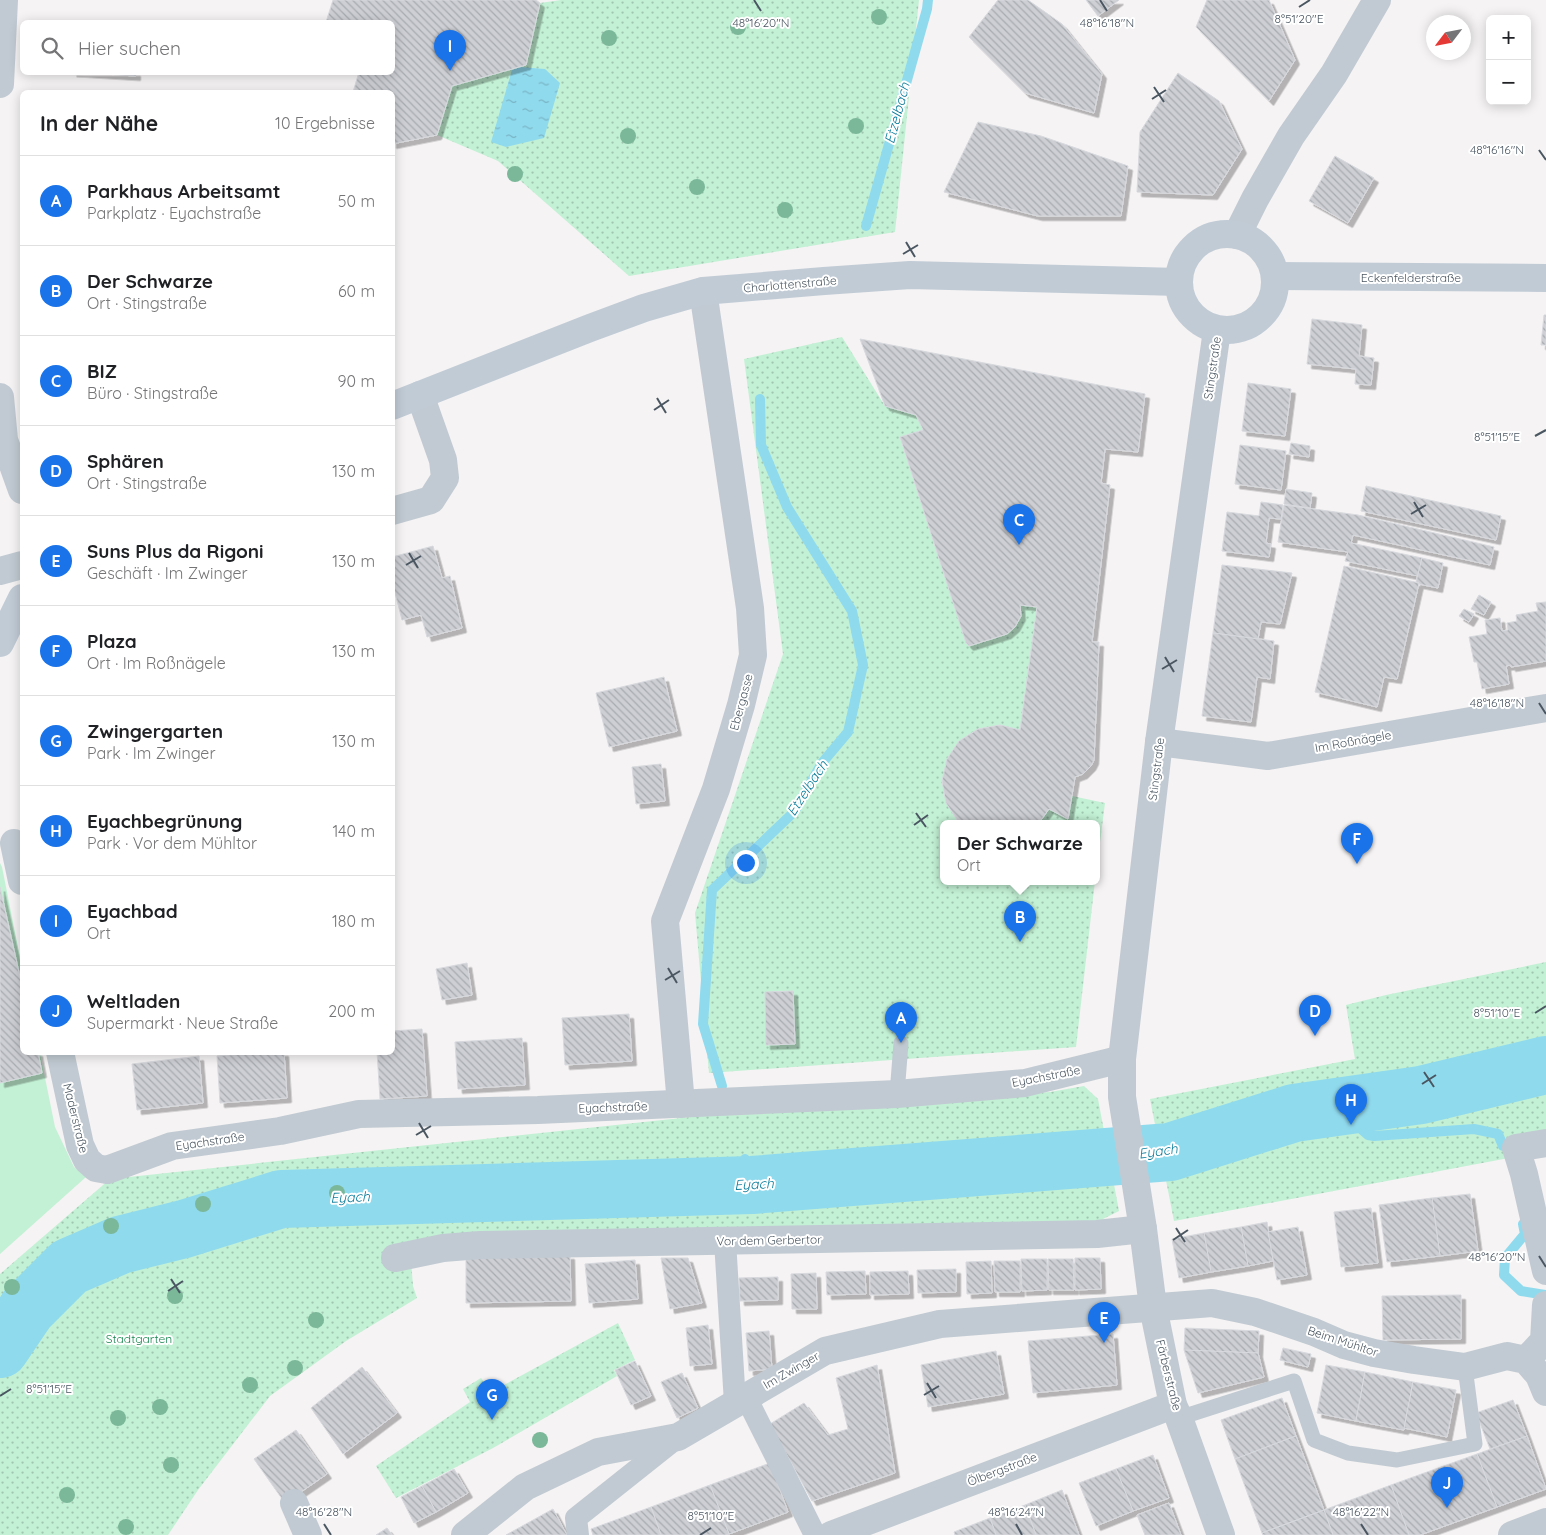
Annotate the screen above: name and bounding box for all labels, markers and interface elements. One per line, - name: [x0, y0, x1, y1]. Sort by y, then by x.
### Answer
- text: 8°51'20"E: [1275, 11, 1324, 26]
- text: 48°16'20"N: [732, 15, 790, 30]
- text: 48°16'18"N: [1080, 15, 1134, 30]
- north arrow: [1426, 15, 1471, 60]
- map controls: [1486, 15, 1531, 105]
- button: +: [1486, 15, 1531, 60]
- search box: [20, 20, 395, 75]
- pin: I: [434, 30, 466, 71]
- icon: search: [38, 34, 66, 62]
- text: Hier suchen: [78, 36, 181, 60]
- button: −: [1486, 60, 1531, 105]
- water label: Etzelbach: [880, 79, 914, 146]
- text: In der Nähe: [40, 110, 158, 136]
- text: 10 Ergebnisse: [275, 113, 375, 133]
- text: 48°16'16"N: [1470, 142, 1524, 157]
- text: Parkhaus Arbeitsamt: [87, 179, 280, 203]
- text: A: [51, 191, 61, 211]
- text: 50 m: [338, 191, 375, 211]
- text: Parkplatz · Eyachstraße: [87, 203, 261, 223]
- text: Der Schwarze: [87, 269, 213, 293]
- street label: Eckenfelderstraße: [1361, 270, 1461, 285]
- street label: Charlottenstraße: [743, 272, 838, 296]
- text: B: [51, 281, 61, 301]
- text: 60 m: [338, 281, 375, 301]
- text: Ort · Stingstraße: [87, 293, 207, 313]
- street label: Stingstraße: [1200, 335, 1224, 400]
- text: BIZ: [87, 359, 117, 383]
- text: C: [51, 371, 61, 391]
- text: 90 m: [338, 371, 375, 391]
- text: Büro · Stingstraße: [87, 383, 218, 403]
- text: 8°51'15"E: [1474, 429, 1520, 444]
- text: Sphären: [87, 449, 164, 473]
- text: D: [50, 461, 62, 481]
- text: 130 m: [332, 461, 375, 481]
- text: Ort · Stingstraße: [87, 473, 207, 493]
- pin: C: [1003, 504, 1035, 545]
- text: Suns Plus da Rigoni: [87, 539, 264, 563]
- text: E: [51, 551, 61, 571]
- text: 130 m: [332, 551, 375, 571]
- text: Geschäft · Im Zwinger: [87, 563, 248, 583]
- text: Plaza: [87, 629, 137, 653]
- text: F: [52, 641, 61, 661]
- text: 130 m: [332, 641, 375, 661]
- text: Ort · Im Roßnägele: [87, 653, 226, 673]
- street label: Ebergasse: [726, 672, 756, 732]
- text: 48°16'18"N: [1470, 695, 1524, 710]
- text: Zwingergarten: [87, 719, 223, 743]
- street label: Im Roßnägele: [1314, 727, 1393, 755]
- text: G: [50, 731, 62, 751]
- text: 130 m: [332, 731, 375, 751]
- street label: Stingstraße: [1145, 737, 1167, 801]
- text: Park · Im Zwinger: [87, 743, 216, 763]
- water label: Etzelbach: [782, 756, 832, 819]
- text: Eyachbegrünung: [87, 809, 242, 833]
- popup: [940, 820, 1100, 885]
- text: H: [50, 821, 62, 841]
- text: 140 m: [332, 821, 375, 841]
- pin: F: [1341, 823, 1373, 864]
- text: Der Schwarze: [957, 831, 1083, 855]
- text: Park · Vor dem Mühltor: [87, 833, 257, 853]
- your location: [733, 850, 759, 876]
- text: Ort: [957, 855, 981, 875]
- text: Eyachbad: [87, 899, 178, 923]
- pin: B: [1004, 901, 1036, 942]
- text: I: [54, 911, 58, 931]
- text: 180 m: [332, 911, 375, 931]
- text: Ort: [87, 923, 111, 943]
- text: Weltladen: [87, 989, 180, 1013]
- pin: D: [1299, 995, 1331, 1036]
- text: J: [52, 1001, 60, 1021]
- text: 200 m: [328, 1001, 375, 1021]
- pin: A: [885, 1002, 917, 1043]
- text: 8°51'10"E: [1474, 1005, 1521, 1020]
- text: Supermarkt · Neue Straße: [87, 1013, 278, 1033]
- street label: Eyachstraße: [1011, 1062, 1082, 1090]
- street label: Maderstraße: [60, 1082, 92, 1155]
- pin: H: [1335, 1084, 1367, 1125]
- street label: Eyachstraße: [578, 1098, 648, 1116]
- street label: Eyachstraße: [175, 1129, 246, 1153]
- water label: Eyach: [1137, 1139, 1180, 1163]
- water label: Eyach: [734, 1174, 775, 1194]
- water label: Eyach: [330, 1187, 371, 1207]
- street label: Vor dem Gerbertor: [716, 1232, 822, 1248]
- text: 48°16'20"N: [1468, 1249, 1526, 1264]
- pin: E: [1088, 1302, 1120, 1343]
- street label: Beim Mühltor: [1306, 1323, 1381, 1360]
- park label: Stadtgarten: [106, 1331, 172, 1346]
- street label: Färberstraße: [1153, 1338, 1185, 1412]
- street label: Im Zwinger: [760, 1348, 822, 1392]
- pin: G: [476, 1379, 508, 1420]
- text: 8°51'15"E: [26, 1381, 72, 1396]
- street label: Ölbergstraße: [965, 1449, 1039, 1489]
- pin: J: [1431, 1467, 1463, 1508]
- text: 48°16'28"N: [296, 1504, 352, 1519]
- text: 48°16'24"N: [988, 1504, 1044, 1519]
- text: 48°16'22"N: [1333, 1504, 1389, 1519]
- text: 8°51'10"E: [688, 1508, 735, 1523]

